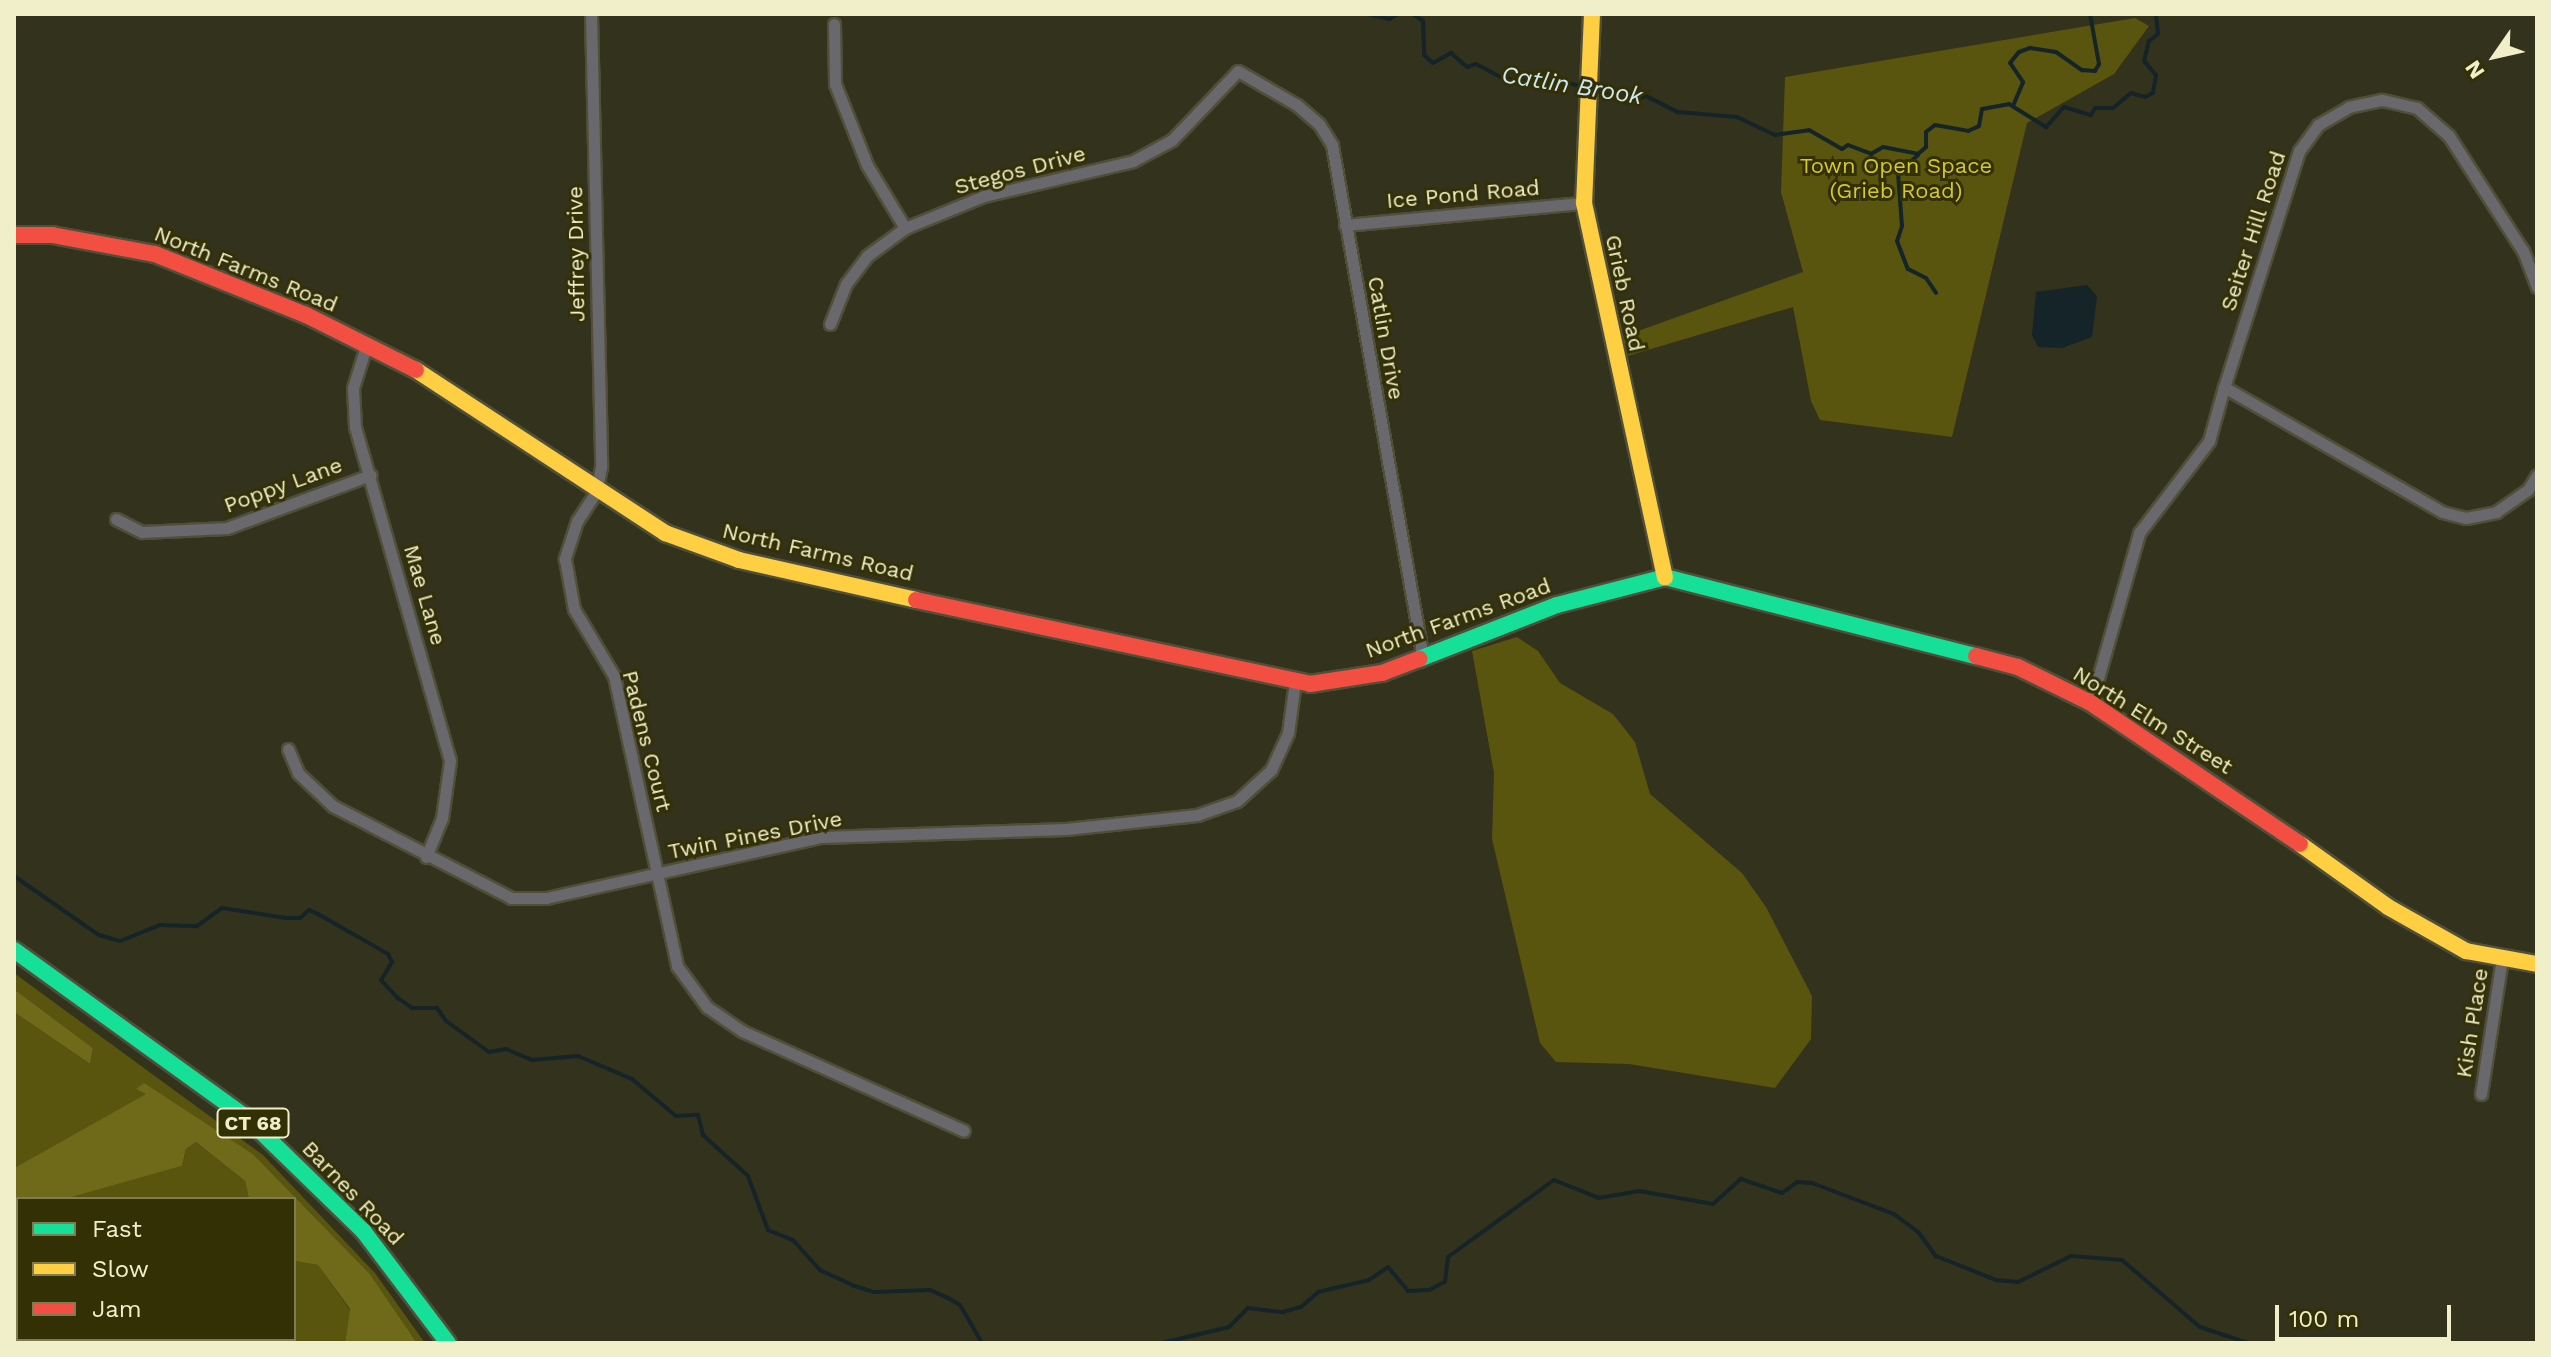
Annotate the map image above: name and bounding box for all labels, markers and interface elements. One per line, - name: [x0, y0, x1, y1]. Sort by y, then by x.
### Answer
- north arrow: [2455, 16, 2535, 96]
- text: N: [2460, 56, 2490, 83]
- water label: Catlin Brook: [1499, 61, 1645, 111]
- street label: Stegos Drive: [952, 140, 1088, 200]
- street label: Seiter Hill Road: [2215, 147, 2291, 315]
- park label: Town Open Space (Grieb Road): [1800, 152, 1992, 204]
- street label: Ice Pond Road: [1385, 174, 1541, 214]
- street label: Jeffrey Drive: [562, 186, 590, 322]
- street label: North Farms Road: [151, 220, 341, 318]
- street label: Grieb Road: [1600, 232, 1650, 354]
- street label: Catlin Drive: [1362, 274, 1410, 402]
- street label: Poppy Lane: [220, 451, 346, 519]
- street label: North Farms Road: [720, 517, 916, 587]
- street label: Mae Lane: [398, 542, 452, 648]
- street label: North Farms Road: [1362, 572, 1554, 664]
- street label: North Elm Street: [2068, 660, 2238, 780]
- street label: Padens Court: [617, 668, 677, 814]
- street label: Twin Pines Drive: [666, 805, 844, 865]
- street label: Kish Place: [2450, 966, 2494, 1080]
- road number: CT 68: [215, 1107, 291, 1139]
- street label: Barnes Road: [297, 1135, 409, 1251]
- legend: [16, 1197, 296, 1341]
- text: Fast: [92, 1215, 142, 1243]
- text: Slow: [92, 1255, 149, 1283]
- scale bar: [2279, 1289, 2455, 1339]
- text: Jam: [92, 1295, 142, 1323]
- text: 100 m: [2289, 1305, 2359, 1333]

